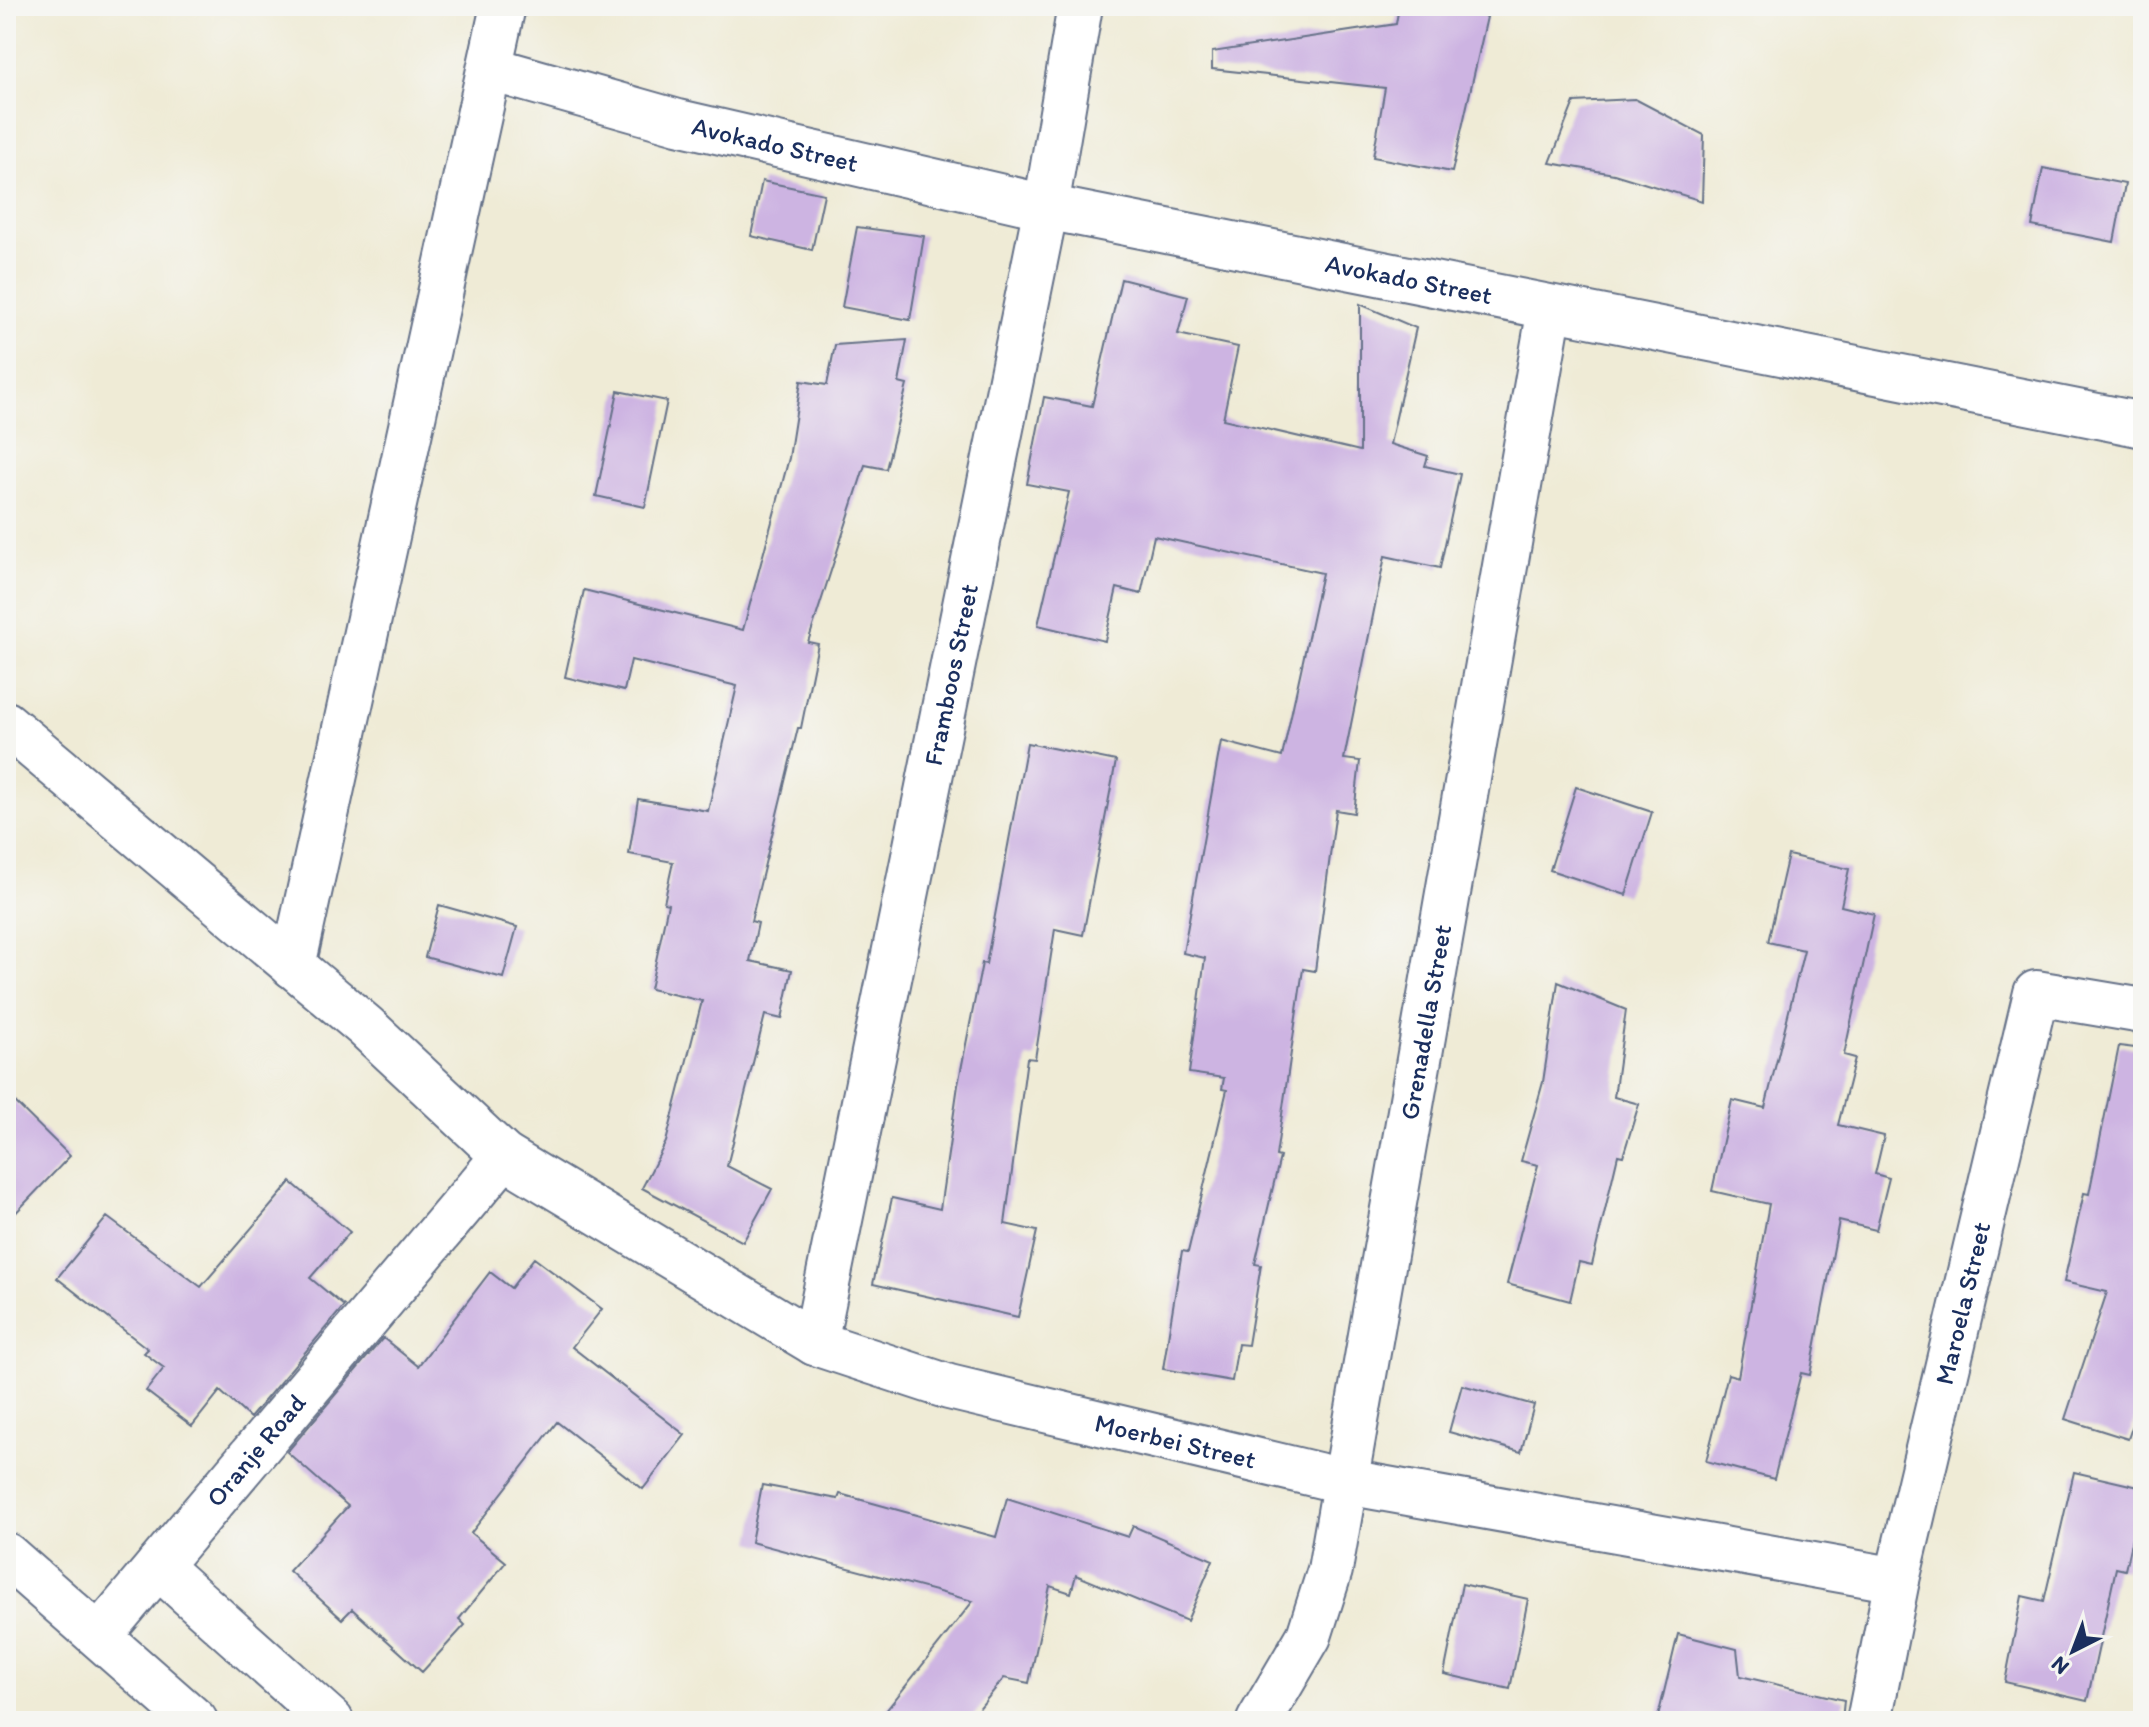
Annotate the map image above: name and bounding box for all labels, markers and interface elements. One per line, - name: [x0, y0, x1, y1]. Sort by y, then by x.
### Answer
- street label: Avokado Street: [689, 110, 861, 179]
- street label: Avokado Street: [1323, 247, 1495, 311]
- street label: Framboos Street: [917, 581, 985, 768]
- street label: Grenadella Street: [1393, 922, 1458, 1122]
- street label: Maroela Street: [1928, 1219, 1997, 1388]
- street label: Oranje Road: [199, 1386, 313, 1513]
- street label: Moerbei Street: [1092, 1406, 1259, 1476]
- north arrow: [2033, 1611, 2113, 1691]
- text: N: [2045, 1650, 2075, 1680]

